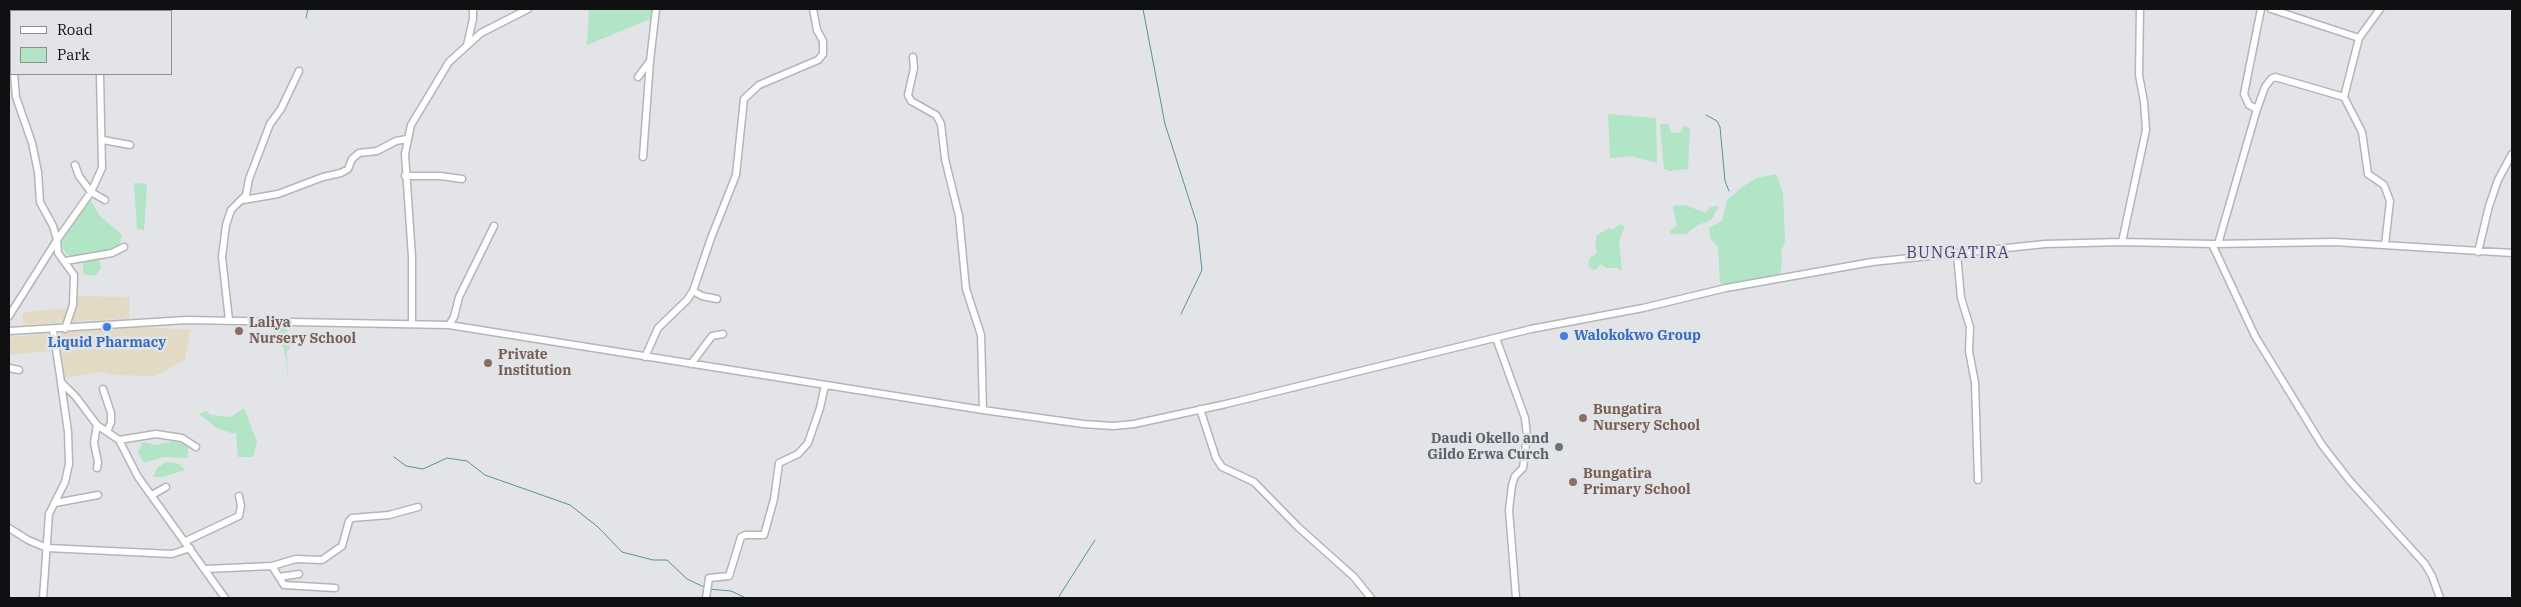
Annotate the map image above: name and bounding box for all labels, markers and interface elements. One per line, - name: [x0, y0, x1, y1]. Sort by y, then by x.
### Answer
- legend: [10, 10, 172, 75]
- text: Road: [57, 20, 93, 39]
- text: Park: [57, 45, 90, 64]
- district label: BUNGATIRA: [1905, 243, 2011, 263]
- place label: Laliya Nursery School: [249, 315, 356, 348]
- marker: Liquid Pharmacy: [101, 321, 113, 333]
- marker: Laliya Nursery School: [233, 325, 245, 337]
- place label: Walokokwo Group: [1574, 328, 1701, 344]
- marker: Walokokwo Group: [1558, 330, 1570, 342]
- place label: Liquid Pharmacy: [48, 335, 166, 351]
- place label: Private Institution: [498, 347, 571, 380]
- marker: Private Institution: [482, 357, 494, 369]
- place label: Bungatira Nursery School: [1593, 402, 1700, 434]
- marker: Bungatira Nursery School: [1577, 412, 1589, 424]
- place label: Daudi Okello and Gildo Erwa Curch: [1427, 431, 1549, 464]
- marker: Daudi Okello and Gildo Erwa Curch: [1553, 441, 1565, 453]
- place label: Bungatira Primary School: [1583, 466, 1691, 498]
- marker: Bungatira Primary School: [1567, 476, 1579, 488]

